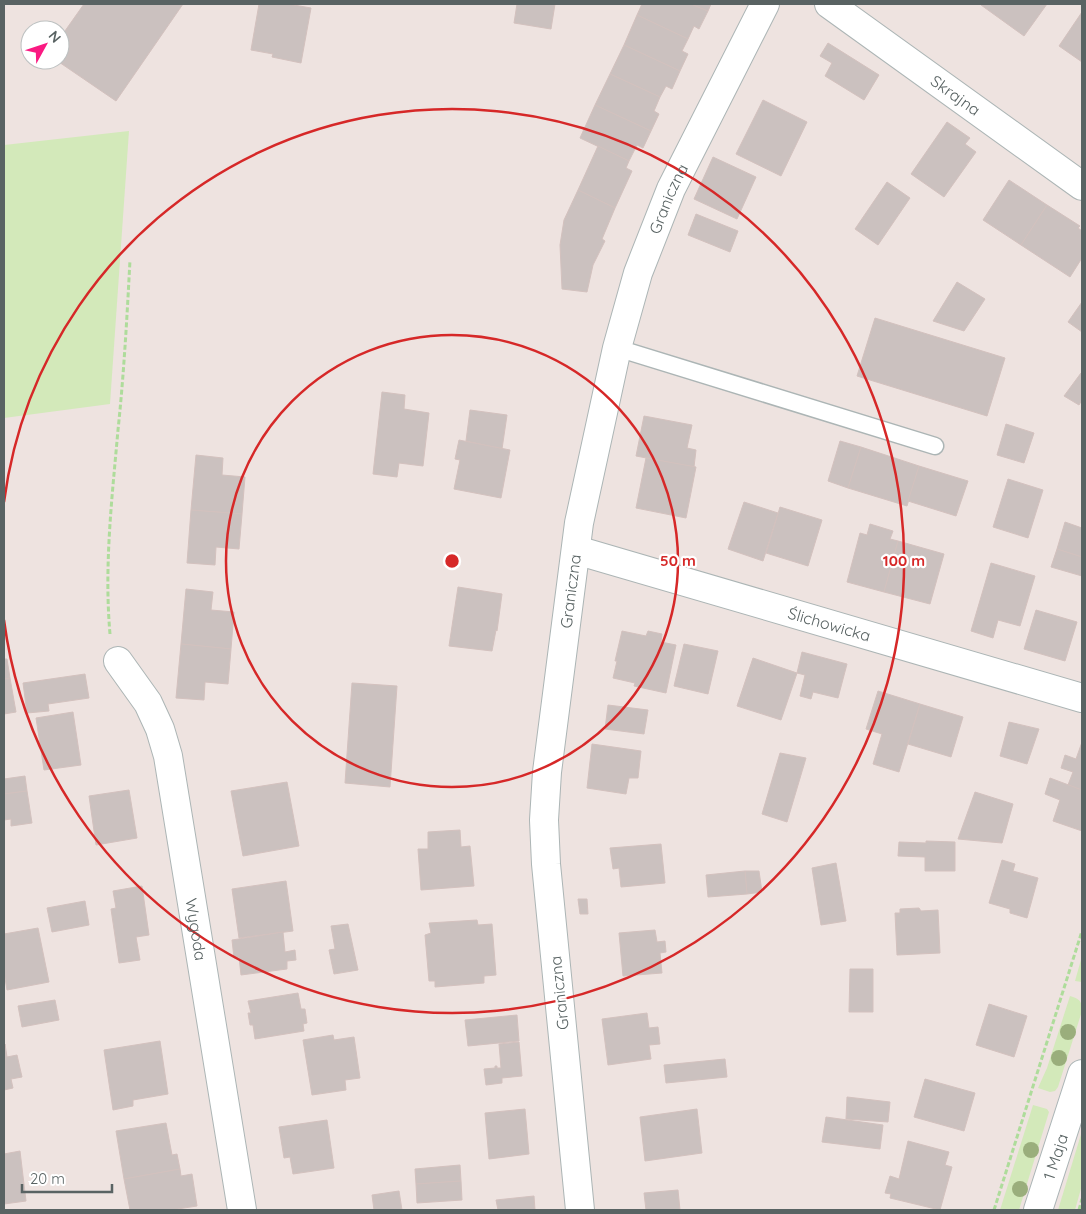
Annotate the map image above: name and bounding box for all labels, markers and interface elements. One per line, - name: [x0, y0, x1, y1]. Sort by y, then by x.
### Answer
- north arrow: [20, 20, 70, 70]
- text: N: [45, 27, 65, 46]
- street label: Skrajna: [927, 70, 984, 120]
- street label: Graniczna: [644, 160, 692, 237]
- text: 50 m: [660, 551, 696, 570]
- text: 100 m: [883, 551, 925, 570]
- centre of rings: [443, 552, 461, 570]
- street label: Graniczna: [556, 553, 585, 629]
- street label: Ślichowicka: [786, 603, 873, 646]
- street label: Wygoda: [181, 897, 211, 962]
- street label: Graniczna: [545, 955, 573, 1031]
- street label: 1 Maja: [1038, 1131, 1072, 1182]
- scale bar: [22, 1162, 112, 1194]
- text: 20 m: [30, 1169, 65, 1188]

